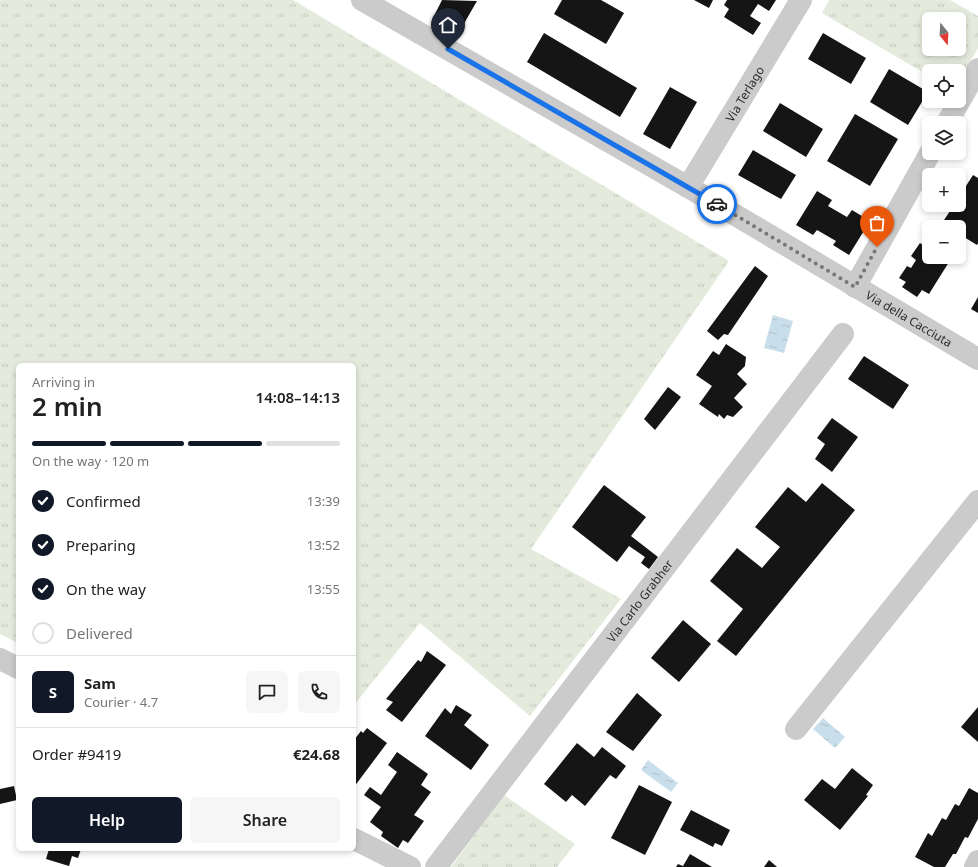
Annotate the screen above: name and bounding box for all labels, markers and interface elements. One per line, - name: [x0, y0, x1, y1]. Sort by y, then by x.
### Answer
- pin: [431, 8, 465, 49]
- north arrow: [922, 12, 966, 56]
- map controls: [922, 12, 966, 264]
- icon: home: [437, 14, 459, 36]
- street label: Via Terlago: [721, 63, 768, 125]
- button: locate: [922, 64, 966, 108]
- button: layers: [922, 116, 966, 160]
- button: +: [922, 168, 966, 212]
- courier: [697, 184, 737, 224]
- icon: car: [706, 193, 728, 215]
- pin: [860, 206, 894, 247]
- icon: bag: [866, 212, 888, 234]
- button: −: [922, 220, 966, 264]
- street label: Via della Cacciuta: [863, 286, 956, 350]
- text: Arriving in: [32, 373, 95, 391]
- text: 14:08–14:13: [256, 387, 340, 407]
- text: 2 min: [32, 388, 103, 424]
- text: On the way · 120 m: [32, 452, 149, 470]
- icon: check: [32, 490, 54, 512]
- text: Confirmed: [66, 491, 141, 511]
- text: 13:39: [307, 492, 340, 510]
- icon: check: [32, 534, 54, 556]
- text: Preparing: [66, 535, 136, 555]
- text: 13:52: [307, 536, 340, 554]
- street label: Via Carlo Grabher: [602, 556, 676, 646]
- icon: check: [32, 578, 54, 600]
- text: On the way: [66, 579, 146, 599]
- text: 13:55: [307, 580, 340, 598]
- text: Delivered: [66, 623, 133, 643]
- button: chat: [246, 671, 288, 713]
- button: phone: [298, 671, 340, 713]
- text: Sam: [84, 673, 116, 693]
- text: S: [49, 682, 57, 702]
- text: Courier · 4.7: [84, 693, 158, 711]
- text: Order #9419: [32, 744, 121, 764]
- text: €24.68: [293, 744, 340, 764]
- button: Help: [32, 797, 182, 843]
- button: Share: [190, 797, 340, 843]

